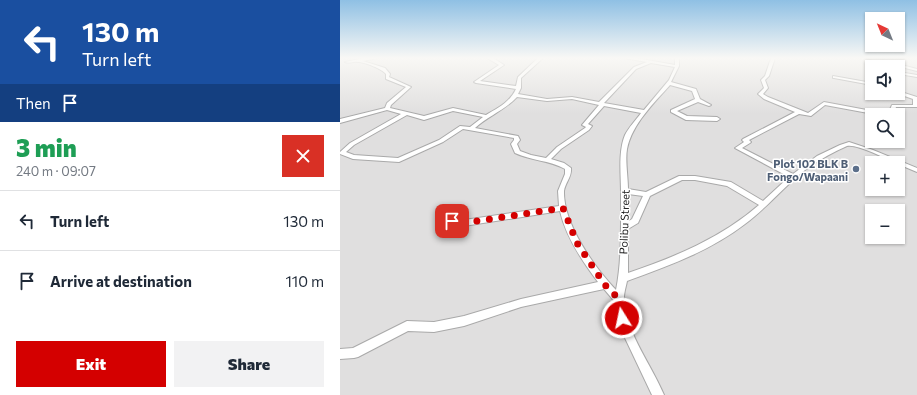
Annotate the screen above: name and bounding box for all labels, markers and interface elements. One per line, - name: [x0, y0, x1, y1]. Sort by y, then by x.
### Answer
- north arrow: [865, 12, 905, 52]
- map controls: [865, 12, 905, 244]
- text: 130 m: [82, 14, 159, 48]
- icon: left: [16, 16, 68, 68]
- text: Turn left: [82, 48, 151, 70]
- button: sound: [865, 60, 905, 100]
- icon: arrive: [59, 92, 81, 114]
- text: Then: [16, 94, 51, 112]
- button: search: [865, 108, 905, 148]
- text: 3 min: [16, 133, 77, 162]
- button: close: [282, 135, 324, 177]
- button: +: [865, 156, 905, 196]
- place label: Plot 102 BLK B Fongo/Wapaani: [767, 157, 848, 183]
- text: 240 m · 09:07: [16, 163, 96, 179]
- marker: Plot 102 BLK B Fongo/Wapaani: [851, 164, 861, 174]
- street label: Polibu Street: [616, 189, 632, 255]
- pin: [435, 204, 469, 238]
- button: −: [865, 204, 905, 244]
- icon: left: [16, 210, 38, 232]
- icon: arrive: [441, 210, 463, 232]
- text: Turn left: [50, 212, 109, 230]
- text: 130 m: [283, 212, 324, 230]
- icon: arrive: [16, 270, 38, 292]
- text: Arrive at destination: [50, 272, 192, 290]
- text: 110 m: [285, 272, 324, 290]
- position arrow: [601, 297, 643, 339]
- button: Exit: [16, 341, 166, 387]
- button: Share: [174, 341, 324, 387]

